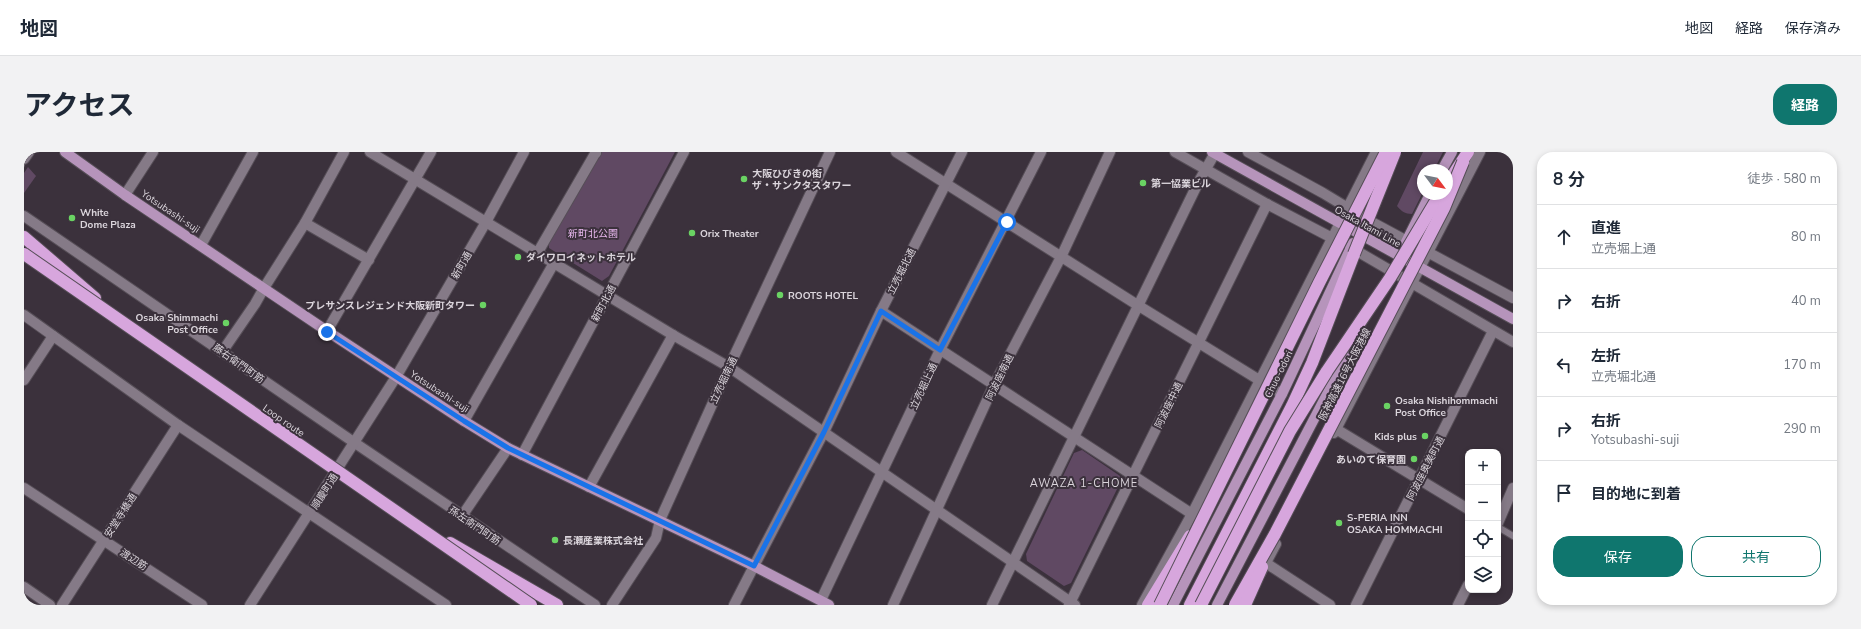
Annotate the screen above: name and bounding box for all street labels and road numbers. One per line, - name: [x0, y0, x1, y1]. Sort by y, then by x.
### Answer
- street label: Yotsubashi-suji: [138, 186, 203, 237]
- street label: Osaka Itami Line: [1332, 203, 1403, 251]
- street label: 立売堀北通: [884, 246, 919, 297]
- street label: 新町通: [448, 249, 475, 282]
- street label: 新町北通: [588, 283, 619, 324]
- street label: 阪神高速16号大阪港線: [1316, 326, 1374, 423]
- street label: 藤右衛門町筋: [210, 341, 267, 387]
- street label: Chuo-odori: [1261, 348, 1296, 400]
- street label: 阿波座南通: [983, 352, 1017, 403]
- street label: 立売堀南通: [707, 355, 741, 406]
- street label: 立売堀上通: [907, 361, 941, 412]
- street label: Yotsubashi-suji: [406, 367, 472, 416]
- street label: 阿波座中通: [1152, 380, 1186, 431]
- street label: Loop route: [260, 401, 307, 440]
- street label: 阿波座奥美町通: [1404, 434, 1448, 503]
- street label: 順慶町通: [308, 471, 342, 512]
- street label: 安堂寺橋通: [101, 491, 140, 540]
- street label: 孫左衛門町筋: [446, 503, 503, 548]
- street label: 渡辺筋: [117, 546, 150, 574]

